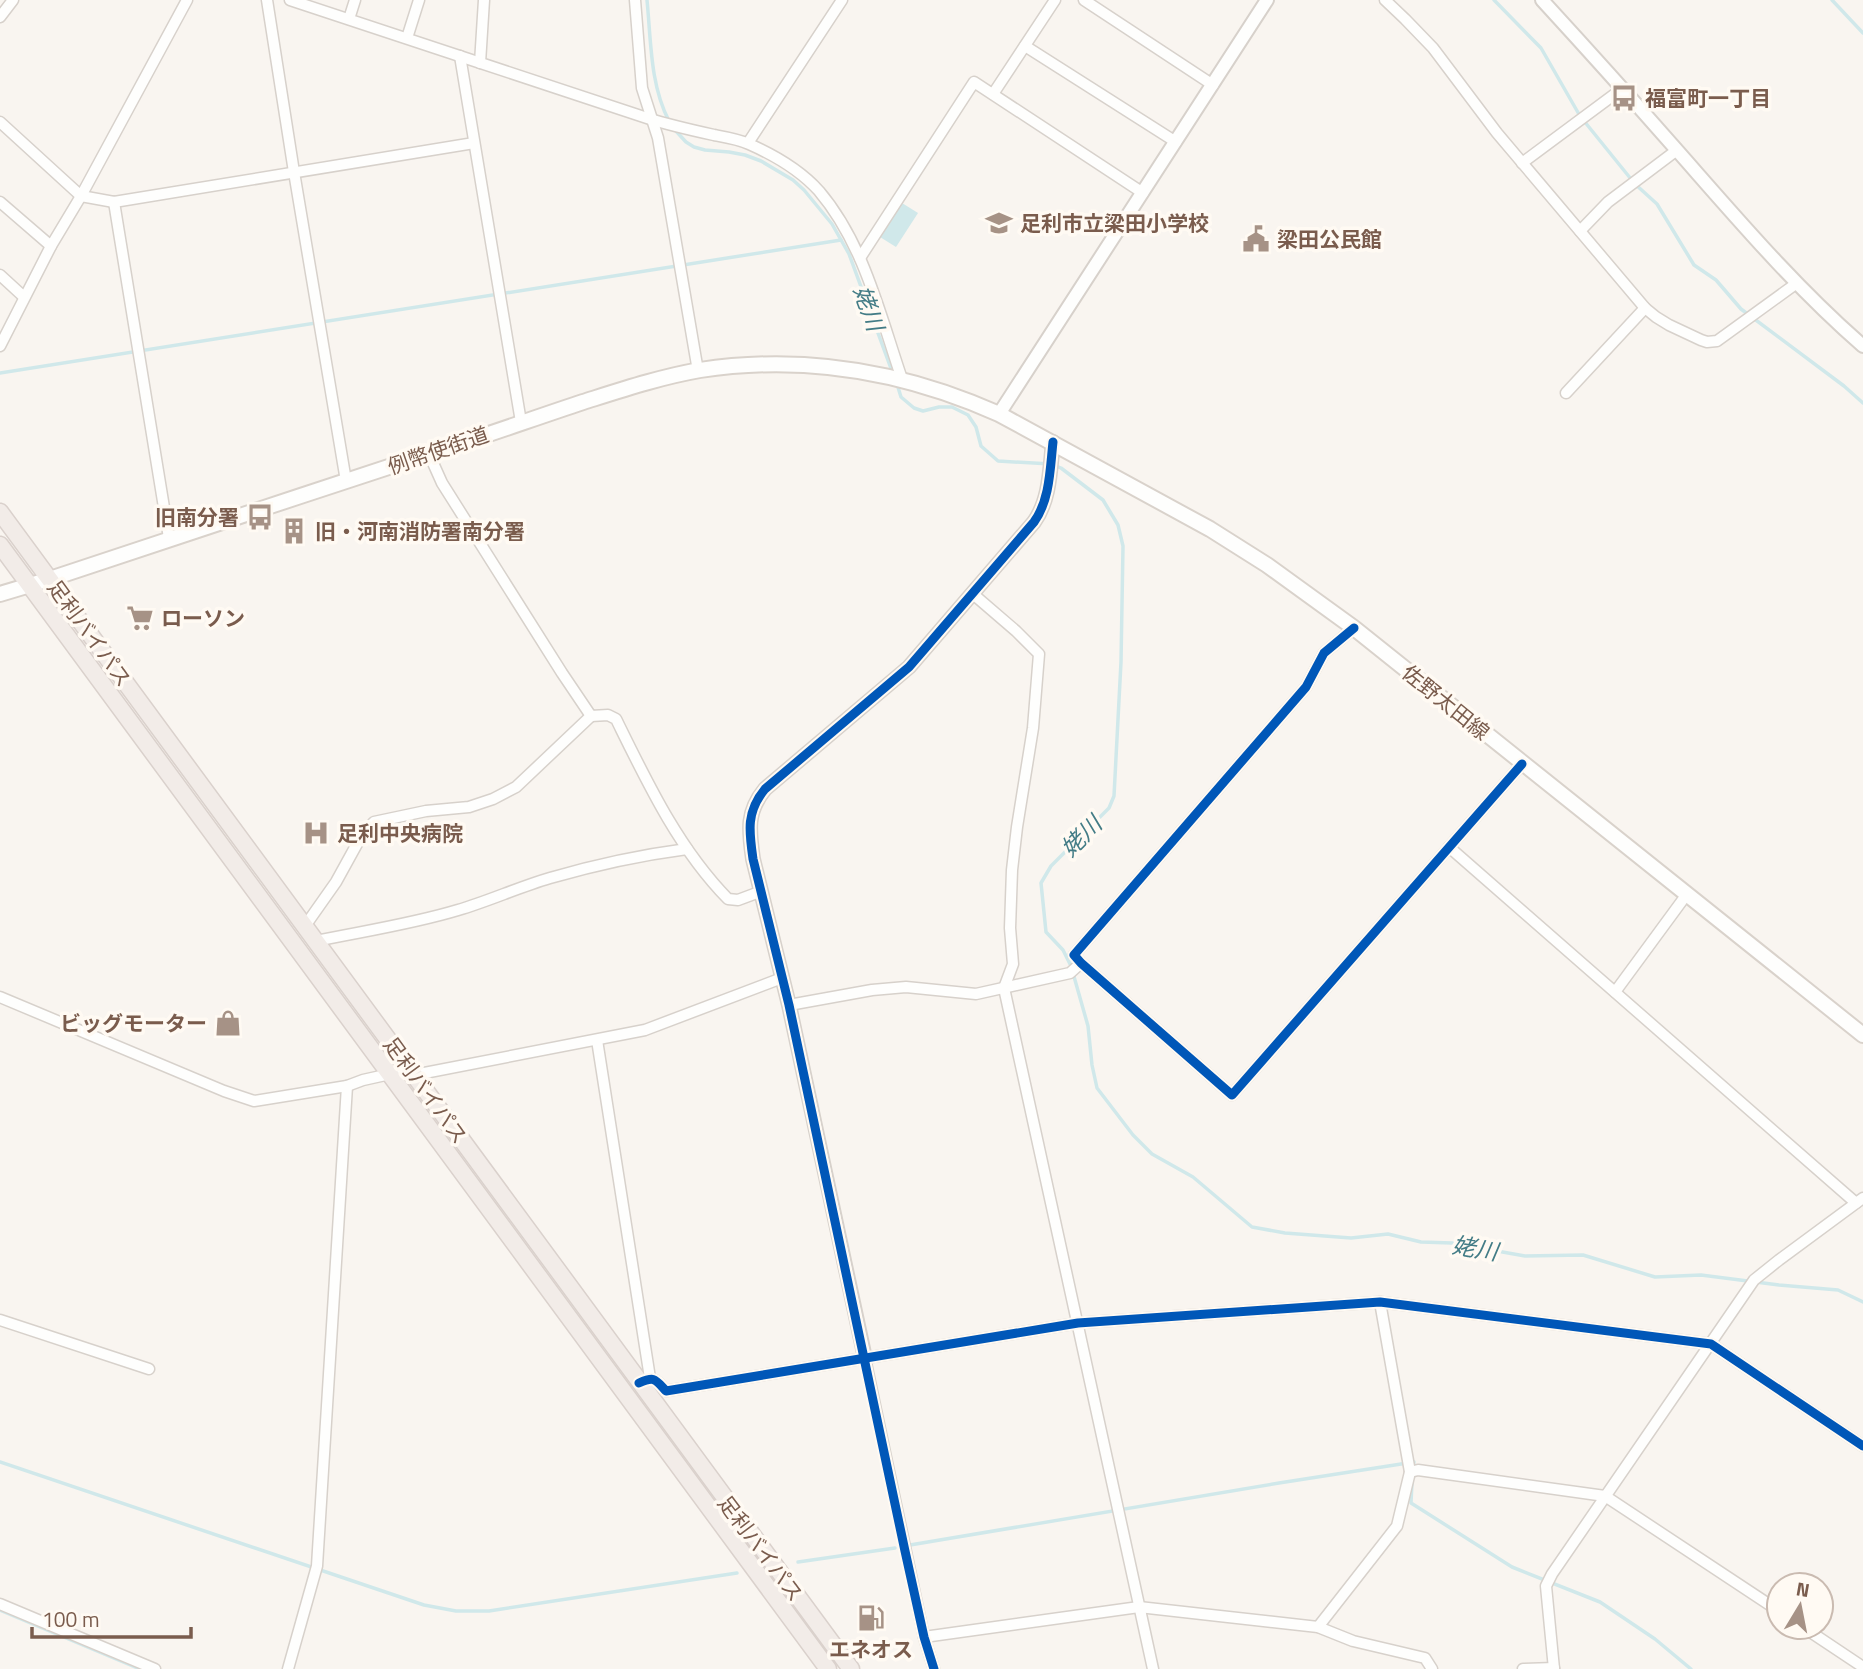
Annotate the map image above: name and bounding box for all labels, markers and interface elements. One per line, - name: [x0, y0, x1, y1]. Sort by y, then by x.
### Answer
- place label: 福富町一丁目: [1645, 82, 1771, 114]
- bus stop icon: 福富町一丁目: [1609, 83, 1639, 113]
- place label: 足利市立梁田小学校: [1020, 207, 1209, 239]
- school or university icon: 足利市立梁田小学校: [984, 208, 1014, 238]
- place label: 梁田公民館: [1277, 223, 1382, 255]
- public building icon: 梁田公民館: [1241, 224, 1271, 254]
- water label: 姥川: [845, 280, 894, 338]
- street label: 例幣使街道: [383, 418, 493, 482]
- place label: 旧南分署: [155, 501, 239, 533]
- bus stop icon: 旧南分署: [245, 502, 275, 532]
- place label: 旧・河南消防署南分署: [315, 515, 525, 547]
- building icon: 旧・河南消防署南分署: [279, 516, 309, 546]
- street label: 足利バイパス: [40, 573, 140, 693]
- place label: ローソン: [161, 602, 245, 634]
- supermarket icon: ローソン: [125, 603, 155, 633]
- street label: 佐野太田線: [1395, 657, 1497, 747]
- water label: 姥川: [1052, 805, 1112, 865]
- place label: 足利中央病院: [337, 817, 463, 849]
- hospital icon: 足利中央病院: [301, 818, 331, 848]
- place label: ビッグモーター: [60, 1007, 207, 1039]
- shop icon: ビッグモーター: [213, 1008, 243, 1038]
- street label: 足利バイパス: [376, 1030, 476, 1150]
- water label: 姥川: [1450, 1227, 1503, 1269]
- street label: 足利バイパス: [710, 1488, 812, 1608]
- north arrow: [1765, 1571, 1835, 1641]
- text: N: [1794, 1573, 1812, 1604]
- scale bar: [32, 1596, 191, 1640]
- text: 100 m: [42, 1603, 99, 1635]
- fuel station icon: エネオス: [856, 1603, 886, 1633]
- place label: エネオス: [829, 1633, 913, 1665]

